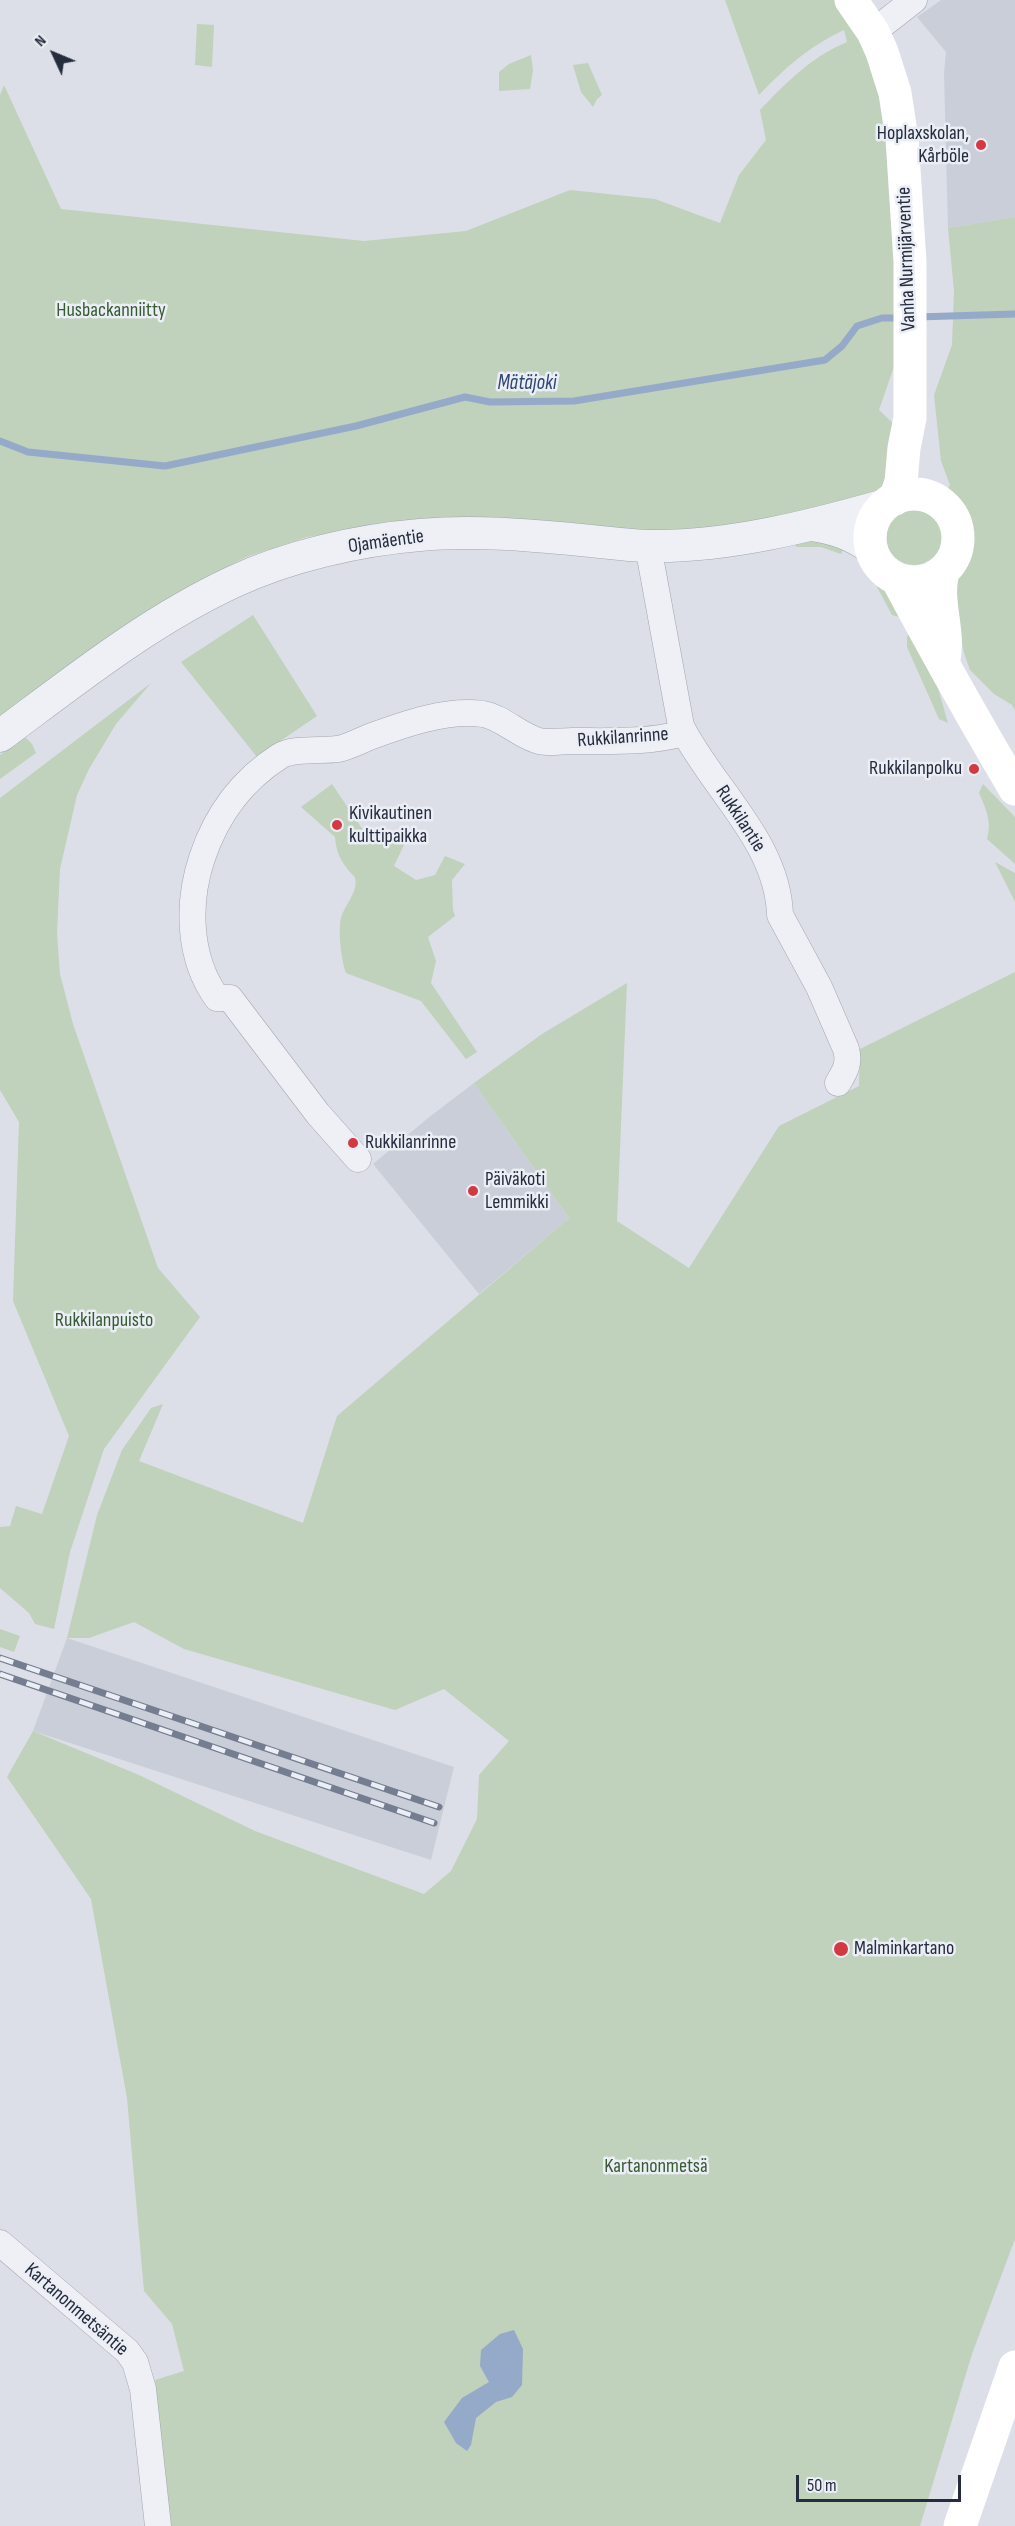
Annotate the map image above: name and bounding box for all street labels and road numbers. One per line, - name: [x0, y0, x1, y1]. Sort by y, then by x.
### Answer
- street label: Vanha Nurmijärventie: [892, 186, 922, 332]
- street label: Ojamäentie: [347, 525, 425, 559]
- street label: Rukkilanrinne: [577, 723, 669, 753]
- street label: Rukkilantie: [710, 781, 770, 857]
- street label: Kartanonmetsäntie: [19, 2258, 133, 2362]

